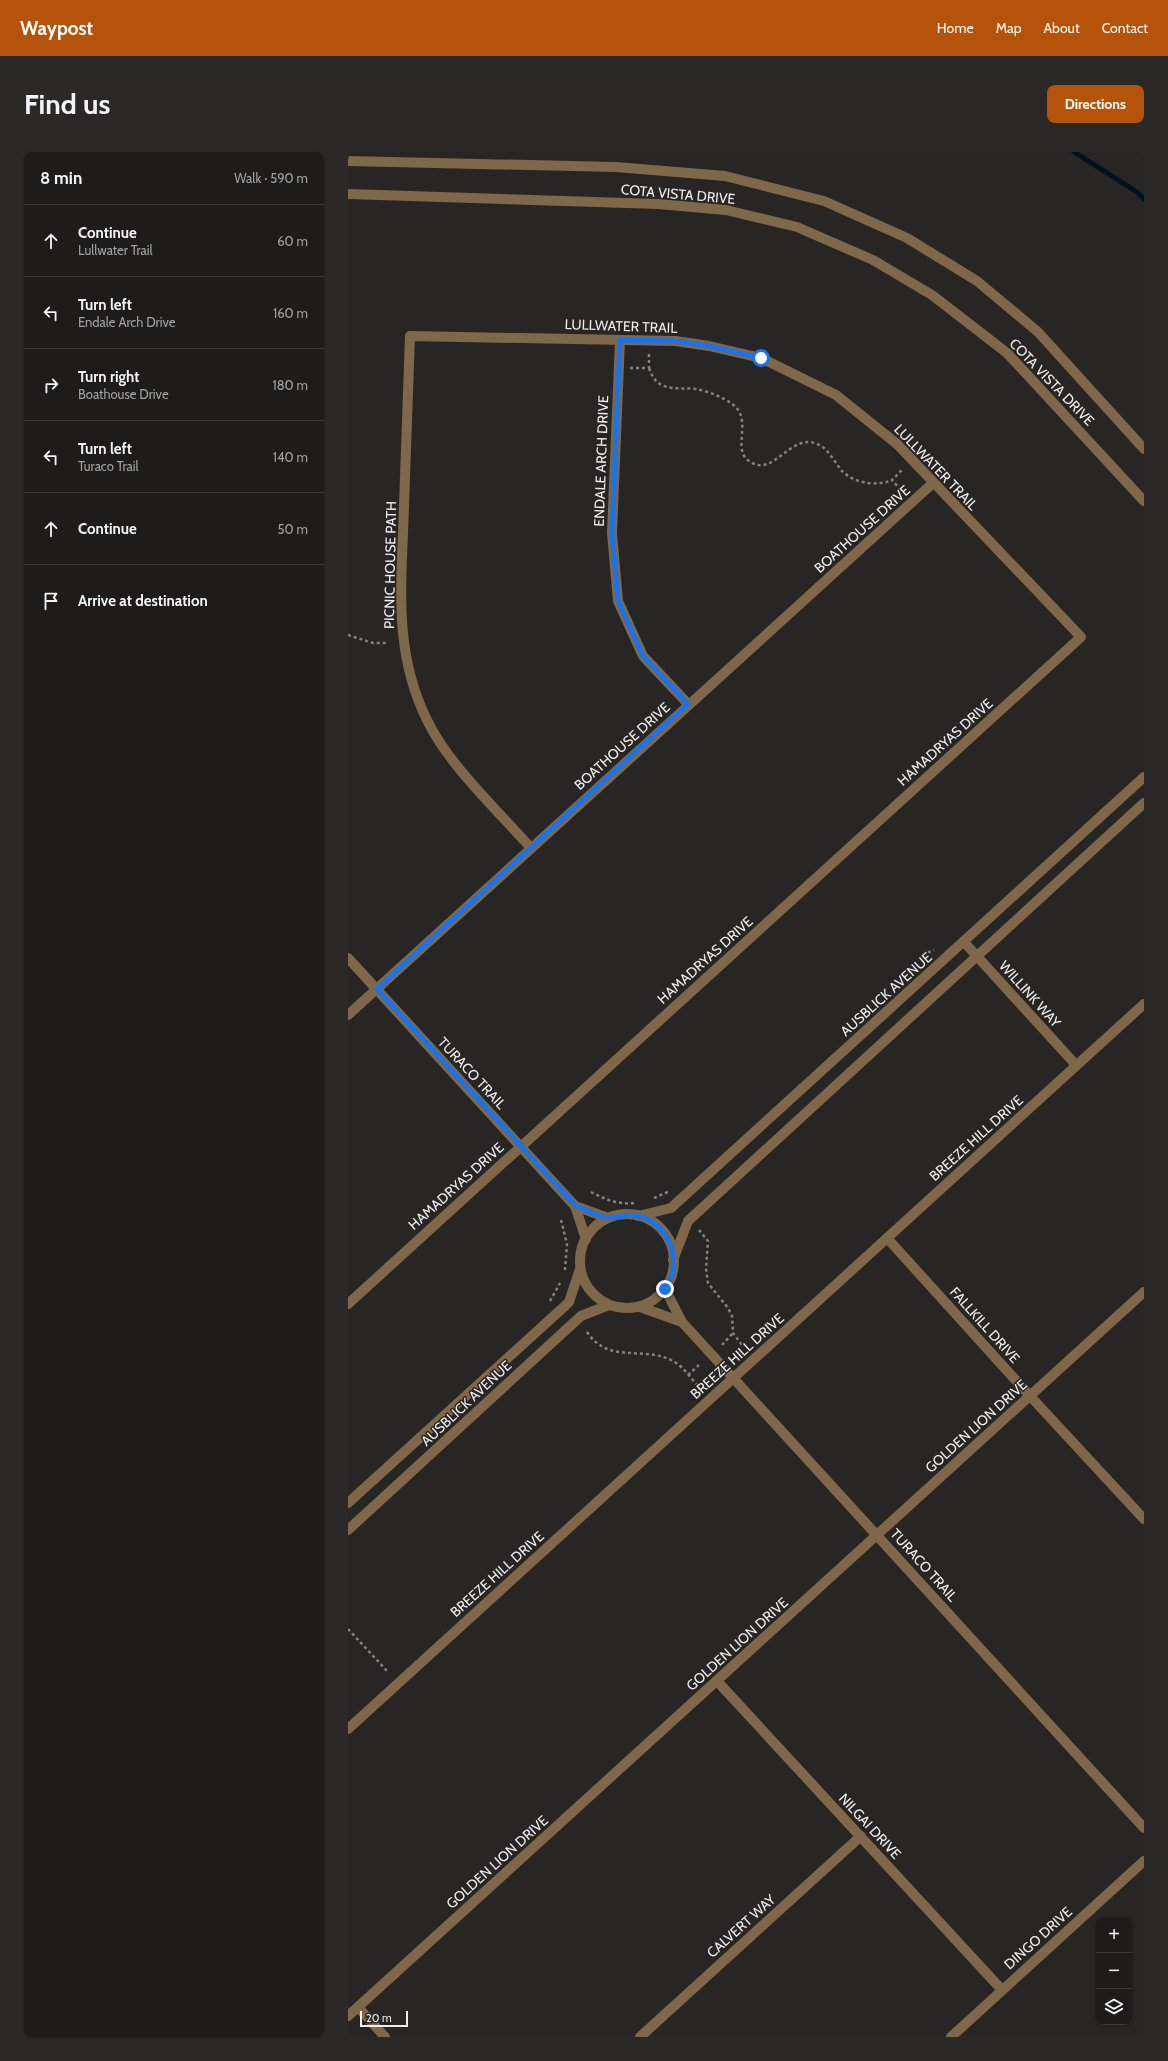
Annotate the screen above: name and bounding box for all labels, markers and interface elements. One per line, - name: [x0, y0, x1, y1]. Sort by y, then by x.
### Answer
- text: Waypost: [20, 17, 93, 40]
- text: Home: [937, 19, 974, 37]
- text: Map: [996, 19, 1021, 37]
- text: About: [1043, 19, 1080, 37]
- text: Contact: [1102, 19, 1148, 37]
- button: Directions: [1047, 85, 1144, 123]
- text: Find us: [24, 87, 110, 121]
- text: 8 min: [40, 168, 82, 188]
- text: Walk · 590 m: [234, 170, 308, 186]
- street label: COTA VISTA DRIVE: [620, 180, 736, 208]
- text: Continue: [78, 224, 137, 242]
- icon: ahead: [40, 230, 62, 252]
- text: 60 m: [277, 233, 308, 249]
- text: Lullwater Trail: [78, 242, 153, 258]
- text: Turn left: [78, 296, 132, 314]
- icon: left: [40, 302, 62, 324]
- text: 160 m: [273, 305, 308, 321]
- text: Endale Arch Drive: [78, 314, 175, 330]
- street label: LULLWATER TRAIL: [564, 315, 678, 337]
- street label: COTA VISTA DRIVE: [1006, 335, 1098, 430]
- route start: [752, 349, 770, 367]
- text: Turn right: [78, 368, 139, 386]
- icon: right: [40, 374, 62, 396]
- text: 180 m: [272, 377, 308, 393]
- text: Boathouse Drive: [78, 386, 169, 402]
- street label: ENDALE ARCH DRIVE: [590, 395, 612, 527]
- street label: LULLWATER TRAIL: [890, 420, 982, 514]
- text: Turn left: [78, 440, 132, 458]
- icon: left: [40, 446, 62, 468]
- text: 140 m: [273, 449, 308, 465]
- text: Turaco Trail: [78, 458, 139, 474]
- street label: BOATHOUSE DRIVE: [810, 481, 914, 577]
- street label: PICNIC HOUSE PATH: [380, 501, 400, 629]
- icon: ahead: [40, 518, 62, 540]
- text: Continue: [78, 520, 137, 538]
- text: 50 m: [278, 521, 308, 537]
- icon: arrive: [40, 590, 62, 612]
- text: Arrive at destination: [78, 592, 208, 610]
- street label: HAMADRYAS DRIVE: [893, 694, 997, 790]
- street label: BOATHOUSE DRIVE: [570, 698, 674, 794]
- street label: HAMADRYAS DRIVE: [653, 912, 757, 1008]
- street label: AUSBLICK AVENUE: [836, 948, 936, 1040]
- street label: WILLINK WAY: [995, 957, 1065, 1032]
- street label: TURACO TRAIL: [434, 1033, 510, 1113]
- street label: BREEZE HILL DRIVE: [925, 1091, 1027, 1185]
- street label: HAMADRYAS DRIVE: [404, 1138, 508, 1234]
- route end: [656, 1280, 674, 1298]
- street label: FALLKILL DRIVE: [946, 1283, 1024, 1367]
- street label: BREEZE HILL DRIVE: [686, 1309, 788, 1403]
- street label: AUSBLICK AVENUE: [417, 1356, 515, 1450]
- street label: GOLDEN LION DRIVE: [921, 1375, 1031, 1477]
- street label: TURACO TRAIL: [887, 1525, 961, 1605]
- street label: BREEZE HILL DRIVE: [446, 1527, 548, 1621]
- street label: GOLDEN LION DRIVE: [682, 1593, 792, 1695]
- street label: NILGAI DRIVE: [835, 1789, 905, 1863]
- street label: GOLDEN LION DRIVE: [442, 1811, 552, 1913]
- street label: CALVERT WAY: [703, 1890, 780, 1962]
- street label: DINGO DRIVE: [1000, 1903, 1076, 1973]
- map controls: [1096, 1917, 1132, 2025]
- button: +: [1096, 1917, 1132, 1953]
- button: −: [1096, 1953, 1132, 1989]
- button: layers: [1096, 1989, 1132, 2025]
- scale bar: [360, 2009, 408, 2028]
- text: 20 m: [366, 2011, 392, 2025]

